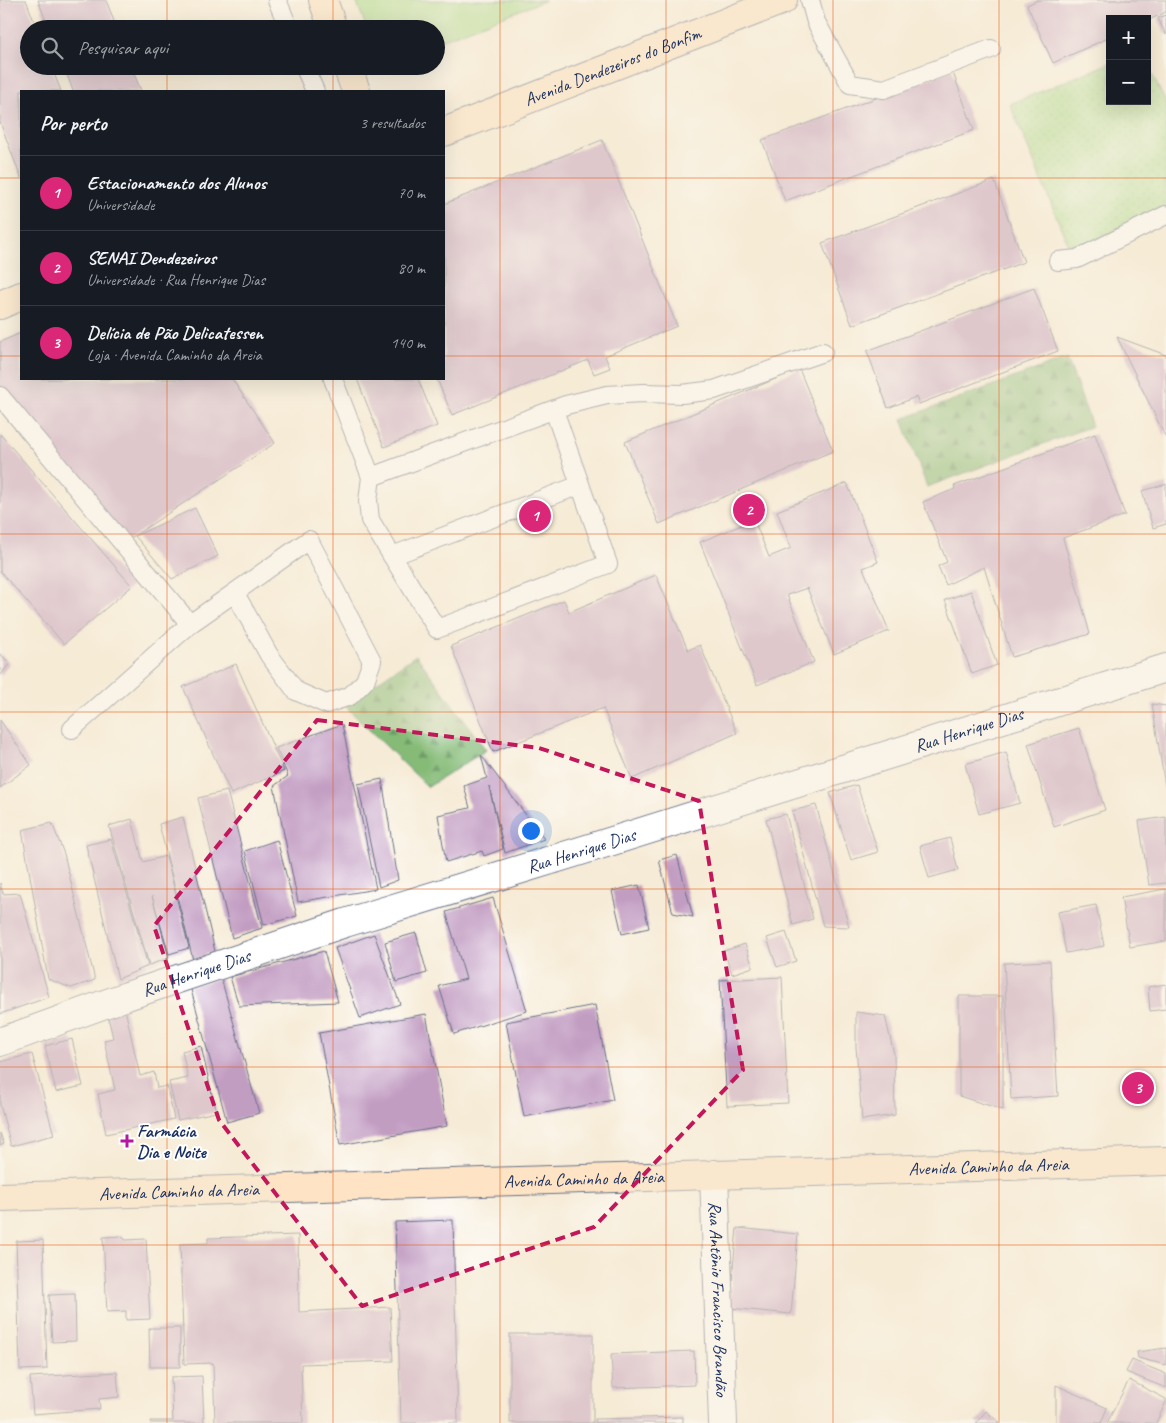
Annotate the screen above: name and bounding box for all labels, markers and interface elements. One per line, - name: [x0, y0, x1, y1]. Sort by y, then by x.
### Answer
- map controls: [1106, 15, 1151, 105]
- button: +: [1106, 15, 1151, 60]
- search box: [20, 20, 445, 75]
- street label: Avenida Dendezeiros do Bonfim: [521, 22, 705, 111]
- icon: search: [38, 34, 66, 62]
- text: Pesquisar aqui: [78, 36, 168, 60]
- button: −: [1106, 60, 1151, 105]
- text: Por perto: [40, 110, 107, 136]
- text: 3 resultados: [360, 113, 425, 133]
- text: Estacionamento dos Alunos: [87, 171, 266, 195]
- text: 1: [52, 183, 60, 203]
- text: 70 m: [398, 183, 425, 203]
- text: Universidade: [87, 195, 154, 215]
- text: SENAI Dendezeiros: [87, 246, 216, 270]
- text: 2: [52, 258, 60, 278]
- text: 80 m: [398, 258, 425, 278]
- text: Universidade · Rua Henrique Dias: [87, 270, 265, 290]
- text: Delícia de Pão Delicatessen: [87, 321, 263, 345]
- text: 3: [52, 333, 60, 353]
- text: 140 m: [391, 333, 425, 353]
- text: Loja · Avenida Caminho da Areia: [87, 345, 262, 365]
- pin: 2: [733, 491, 765, 529]
- pin: 1: [519, 497, 551, 535]
- street label: Rua Henrique Dias: [912, 702, 1027, 757]
- your location: [518, 818, 544, 844]
- street label: Rua Henrique Dias: [524, 823, 640, 878]
- street label: Rua Henrique Dias: [139, 944, 255, 1001]
- pin: 3: [1122, 1069, 1154, 1107]
- place label: Farmácia Dia e Noite: [137, 1120, 208, 1163]
- marker: Farmácia Dia e Noite: [121, 1135, 133, 1147]
- street label: Avenida Caminho da Areia: [908, 1153, 1070, 1180]
- street label: Avenida Caminho da Areia: [503, 1165, 665, 1192]
- street label: Avenida Caminho da Areia: [99, 1178, 260, 1205]
- street label: Rua Antônio Francisco Brandão: [704, 1201, 733, 1398]

